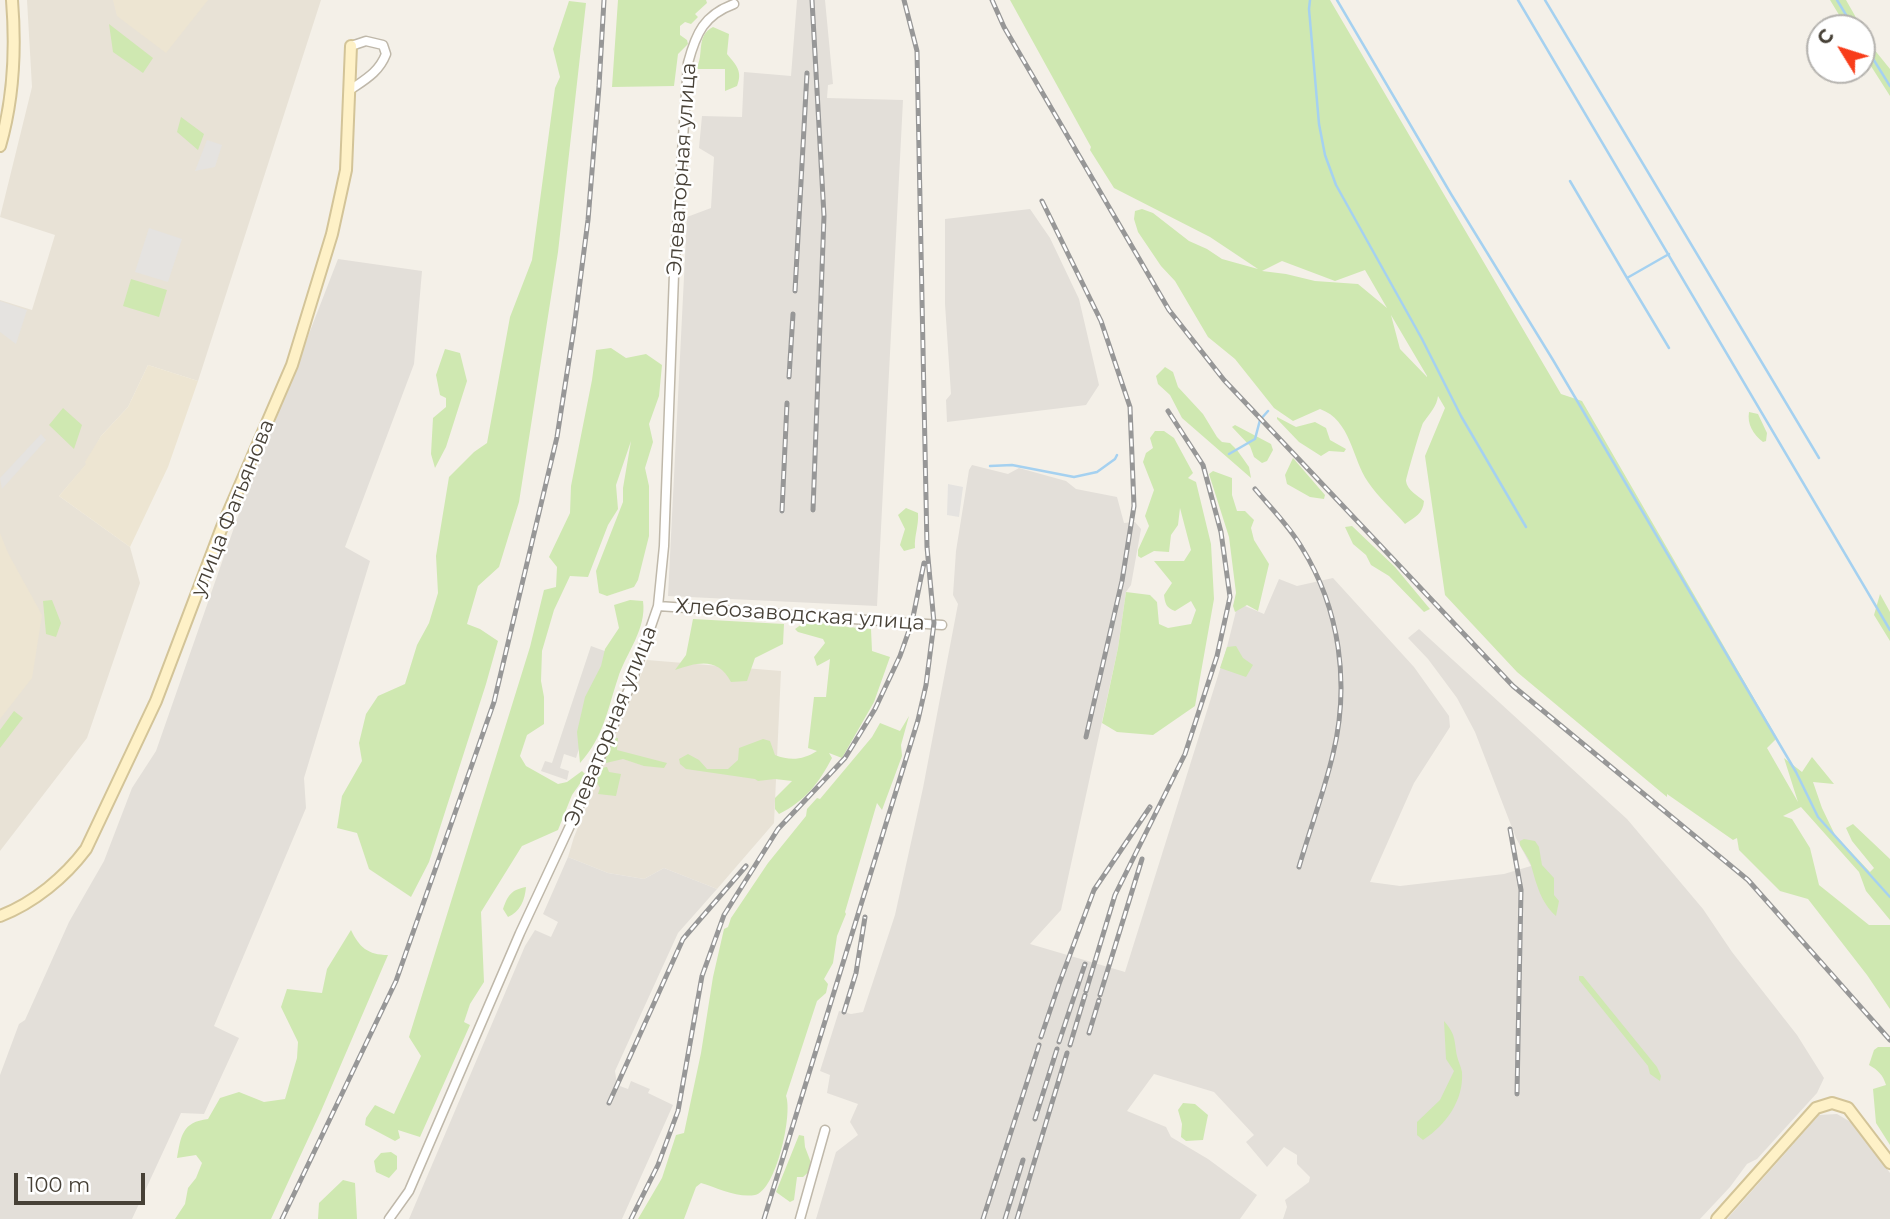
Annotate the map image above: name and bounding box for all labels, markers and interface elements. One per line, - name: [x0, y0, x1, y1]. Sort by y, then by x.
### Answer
- north arrow: [1806, 14, 1876, 84]
- text: С: [1812, 24, 1839, 50]
- street label: Элеваторная улица: [662, 62, 702, 276]
- street label: улица Фатьянова: [186, 416, 280, 600]
- street label: Хлебозаводская улица: [675, 594, 925, 636]
- street label: Элеваторная улица: [559, 622, 663, 830]
- scale bar: [18, 1160, 149, 1204]
- text: 100 m: [27, 1172, 90, 1197]

